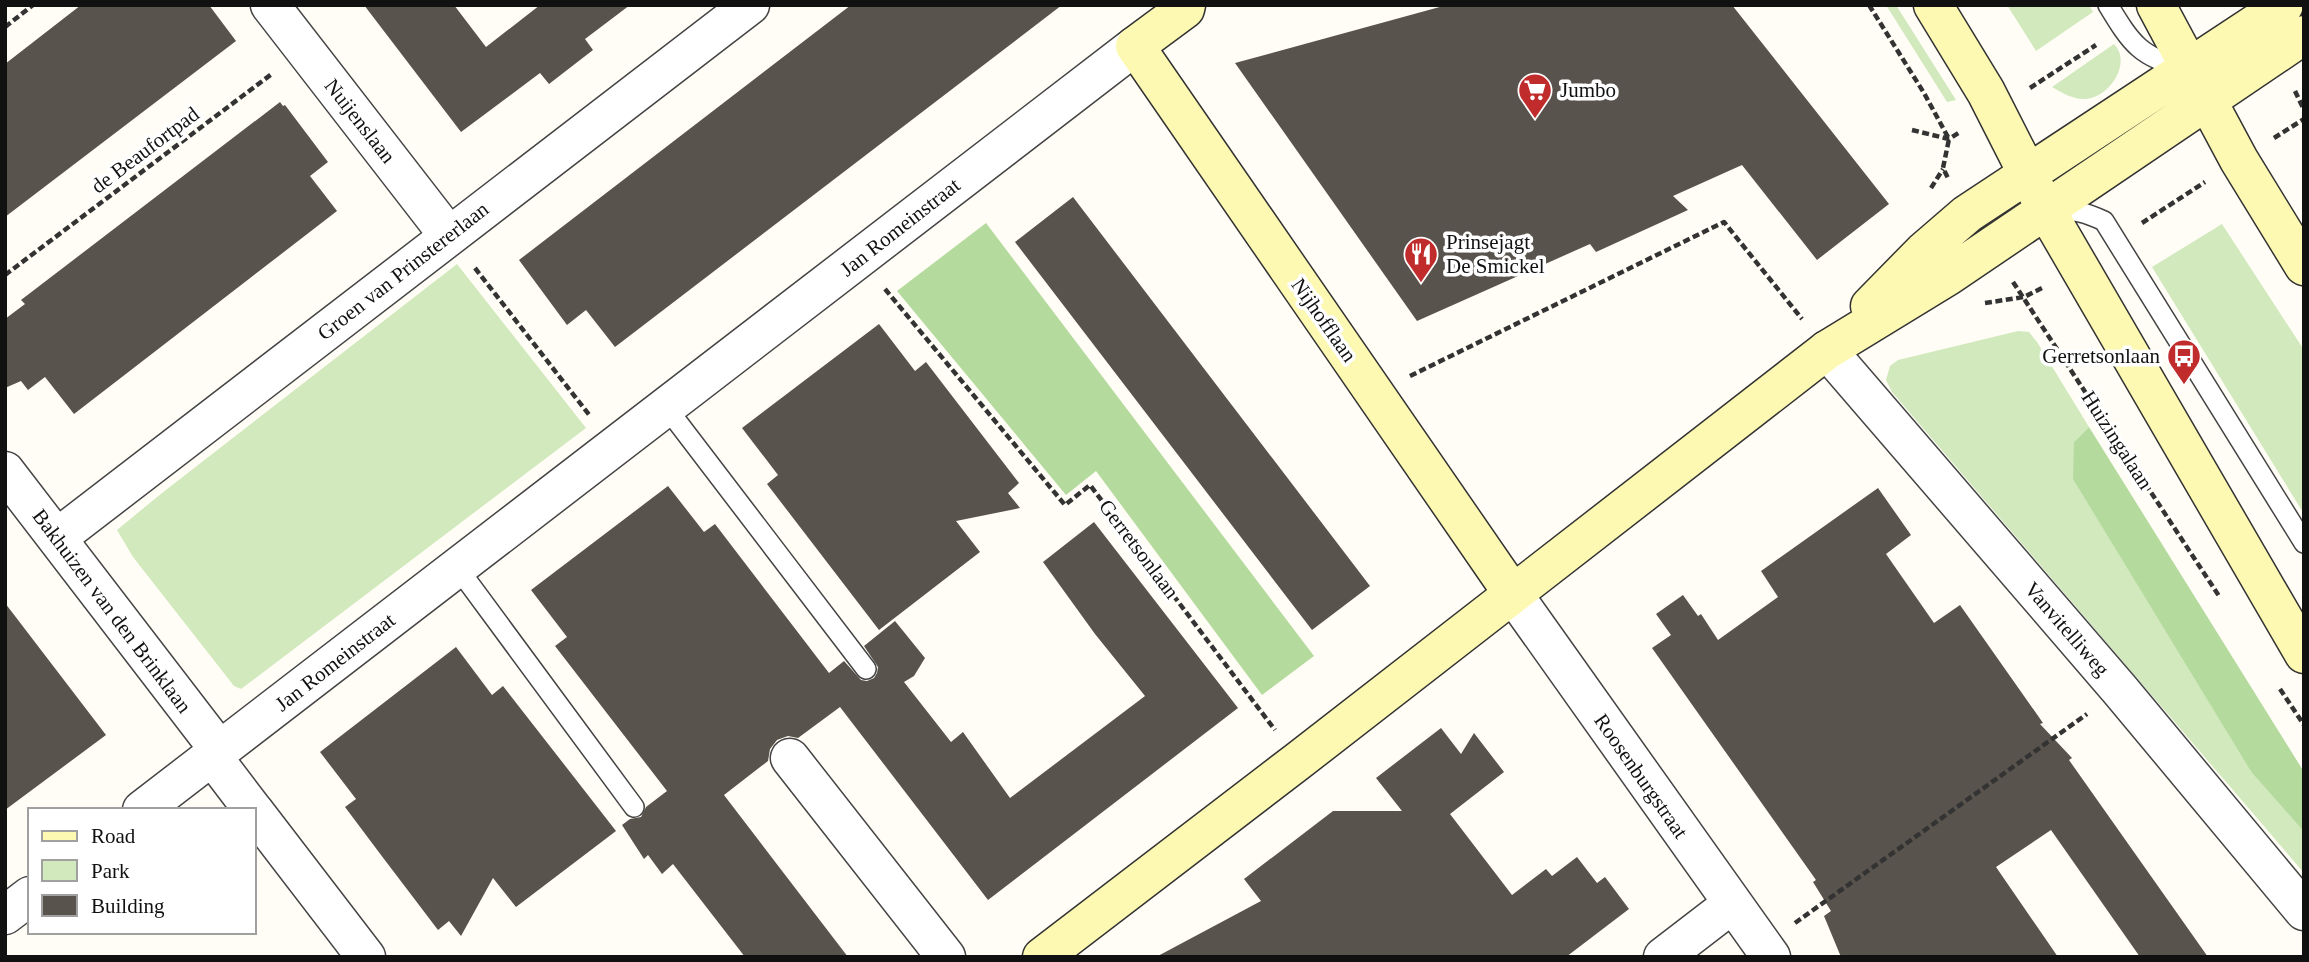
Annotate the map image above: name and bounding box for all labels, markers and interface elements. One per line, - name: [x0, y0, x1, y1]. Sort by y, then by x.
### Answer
- supermarket icon: Jumbo: [1516, 71, 1554, 120]
- street label: Nuijenslaan: [320, 74, 401, 168]
- place label: Jumbo: [1560, 78, 1616, 102]
- street label: de Beaufortpad: [86, 101, 204, 198]
- street label: Jan Romeinstraat: [835, 173, 965, 281]
- street label: Groen van Prinstererlaan: [313, 197, 493, 345]
- place label: Prinsejagt De Smickel: [1446, 230, 1545, 278]
- restaurant icon: Prinsejagt De Smickel: [1402, 235, 1440, 284]
- street label: Nijhofflaan: [1287, 274, 1362, 367]
- bus stop icon: Gerretsonlaan: [2165, 337, 2203, 386]
- place label: Gerretsonlaan: [2042, 344, 2160, 368]
- street label: Huizingalaan: [2076, 387, 2158, 494]
- street label: Gerretsonlaan: [1094, 495, 1184, 604]
- street label: Bakhuizen van den Brinklaan: [27, 504, 197, 718]
- street label: Vanvitelliweg: [2020, 577, 2115, 681]
- street label: Jan Romeinstraat: [270, 608, 400, 716]
- street label: Roosenburgstraat: [1589, 709, 1693, 843]
- legend: [28, 808, 256, 934]
- text: Road: [91, 824, 136, 848]
- text: Park: [91, 859, 130, 883]
- text: Building: [91, 894, 165, 918]

